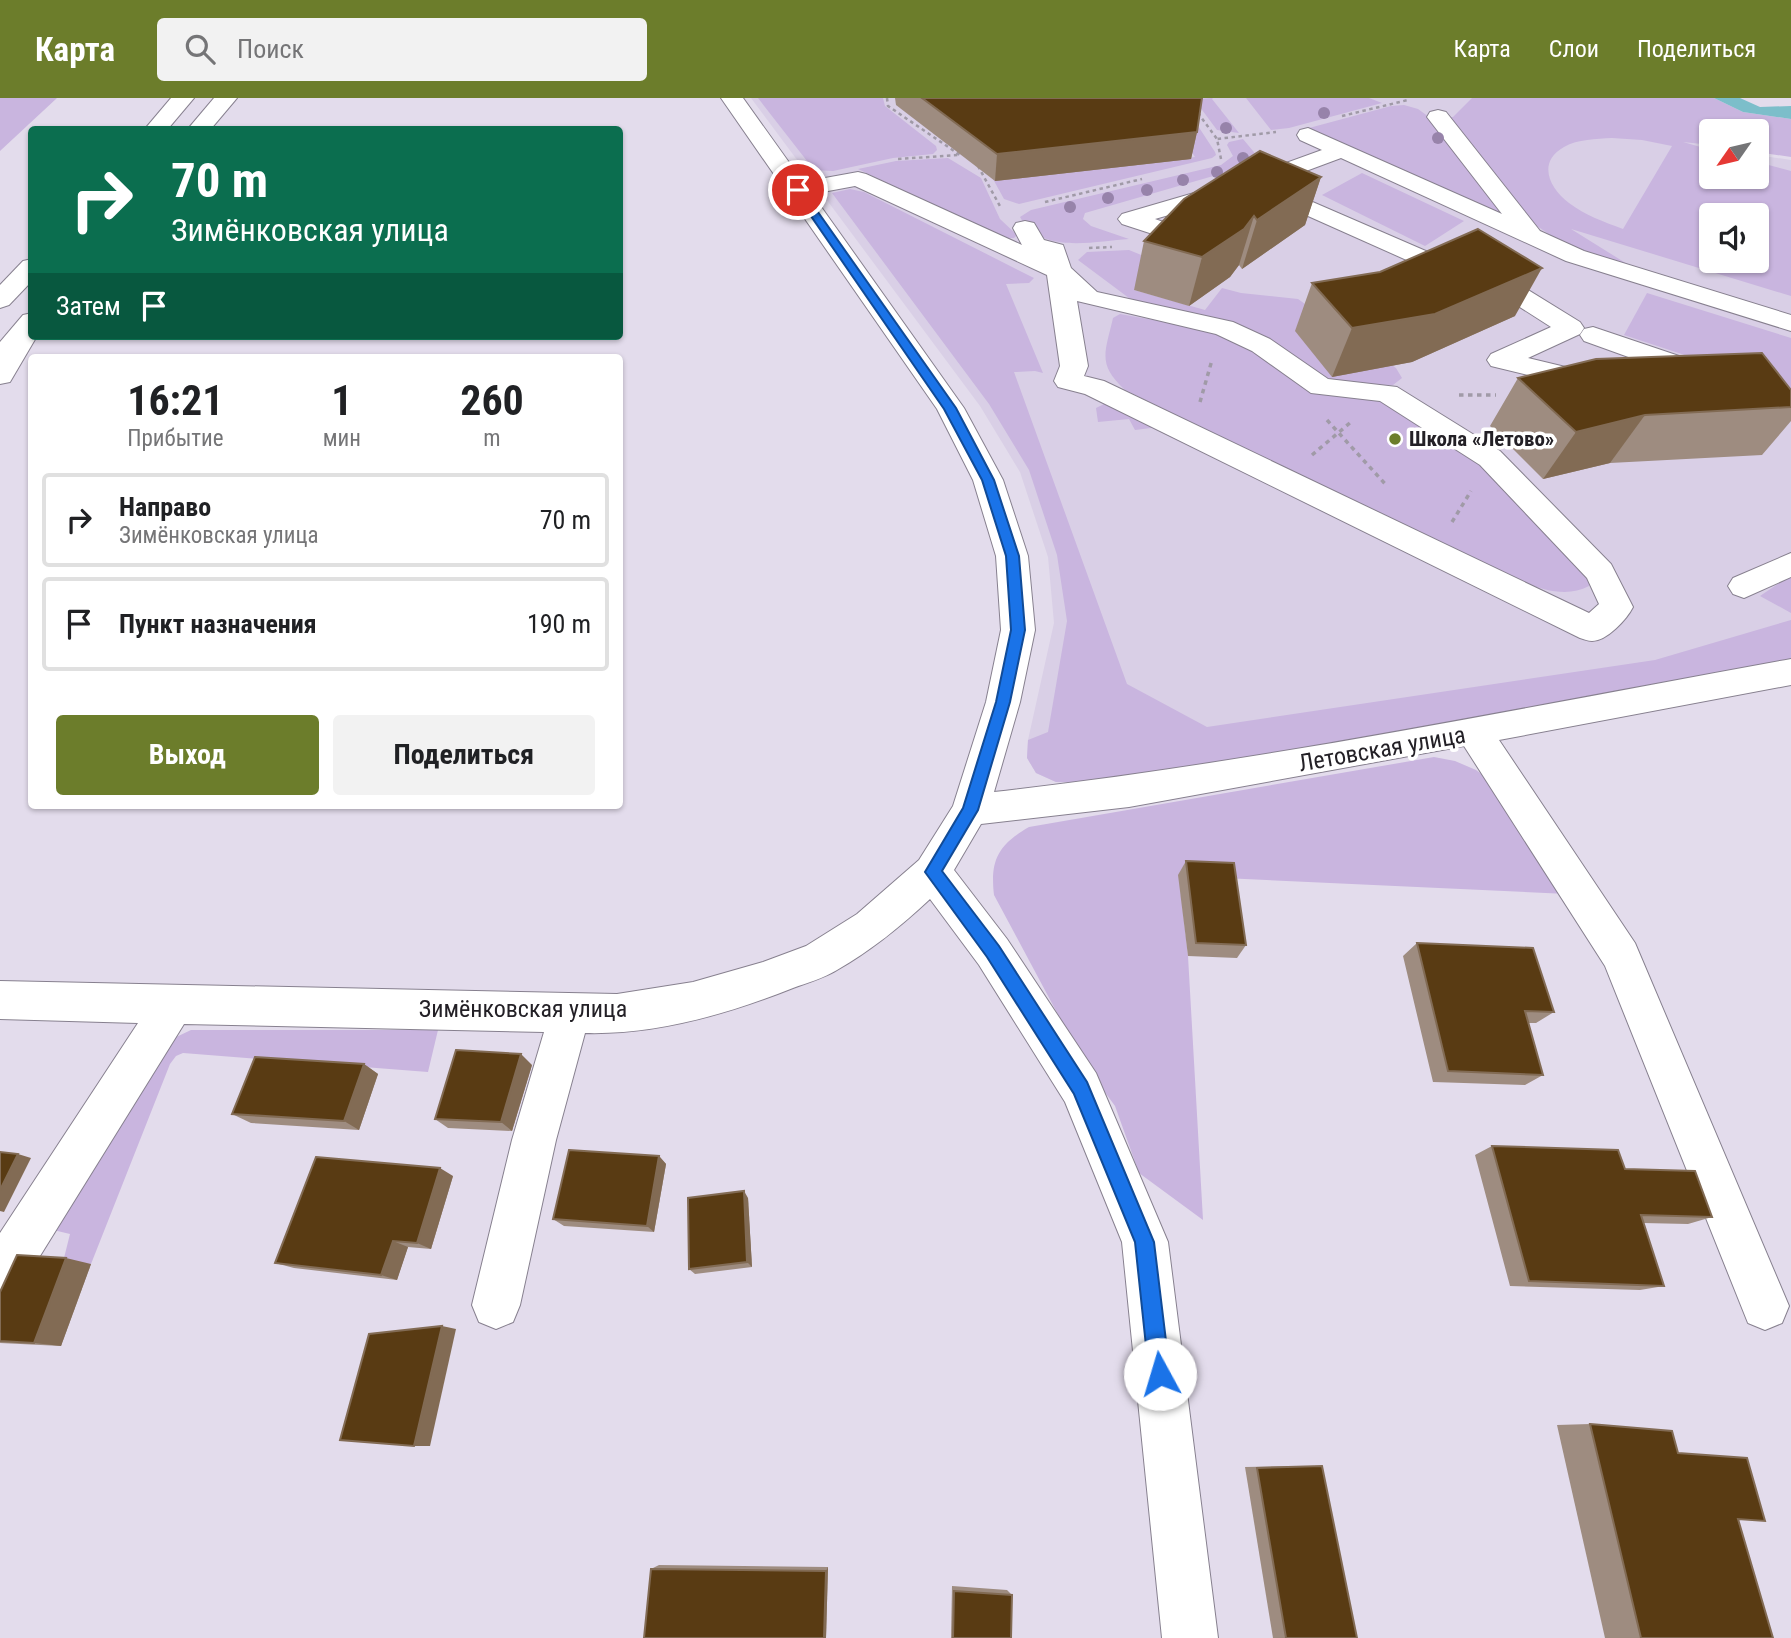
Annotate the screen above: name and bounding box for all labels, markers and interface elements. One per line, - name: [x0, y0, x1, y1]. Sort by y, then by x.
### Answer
- search box: [157, 18, 647, 81]
- text: Карта: [35, 30, 115, 69]
- icon: search: [181, 30, 219, 68]
- text: Поиск: [237, 34, 304, 64]
- text: Карта: [1453, 35, 1511, 63]
- text: Слои: [1549, 35, 1599, 63]
- text: Поделиться: [1637, 35, 1756, 63]
- north arrow: [1699, 119, 1769, 189]
- map controls: [1699, 119, 1769, 273]
- text: 70 m: [171, 152, 268, 209]
- icon: right: [56, 154, 147, 245]
- pin: [768, 160, 828, 220]
- icon: arrive: [779, 171, 817, 209]
- button: sound: [1699, 203, 1769, 273]
- text: Зимёнковская улица: [171, 211, 449, 249]
- icon: arrive: [135, 287, 173, 325]
- text: Затем: [56, 291, 121, 321]
- text: 16:21: [127, 376, 224, 425]
- text: 1: [331, 376, 352, 425]
- text: 260: [460, 376, 524, 425]
- text: Прибытие: [127, 425, 224, 452]
- text: мин: [323, 425, 361, 452]
- text: m: [483, 425, 501, 452]
- place label: Школа «Летово»: [1409, 427, 1554, 451]
- marker: Школа «Летово»: [1387, 431, 1403, 447]
- text: Направо: [119, 492, 211, 522]
- icon: right: [60, 501, 98, 539]
- text: 70 m: [540, 505, 591, 535]
- text: Зимёнковская улица: [119, 522, 319, 549]
- icon: arrive: [60, 605, 98, 643]
- text: Пункт назначения: [119, 609, 317, 639]
- text: 190 m: [527, 609, 591, 639]
- button: Выход: [56, 715, 319, 795]
- button: Поделиться: [333, 715, 595, 795]
- street label: Летовская улица: [1296, 721, 1468, 777]
- street label: Зимёнковская улица: [419, 995, 627, 1023]
- position arrow: [1123, 1337, 1197, 1411]

